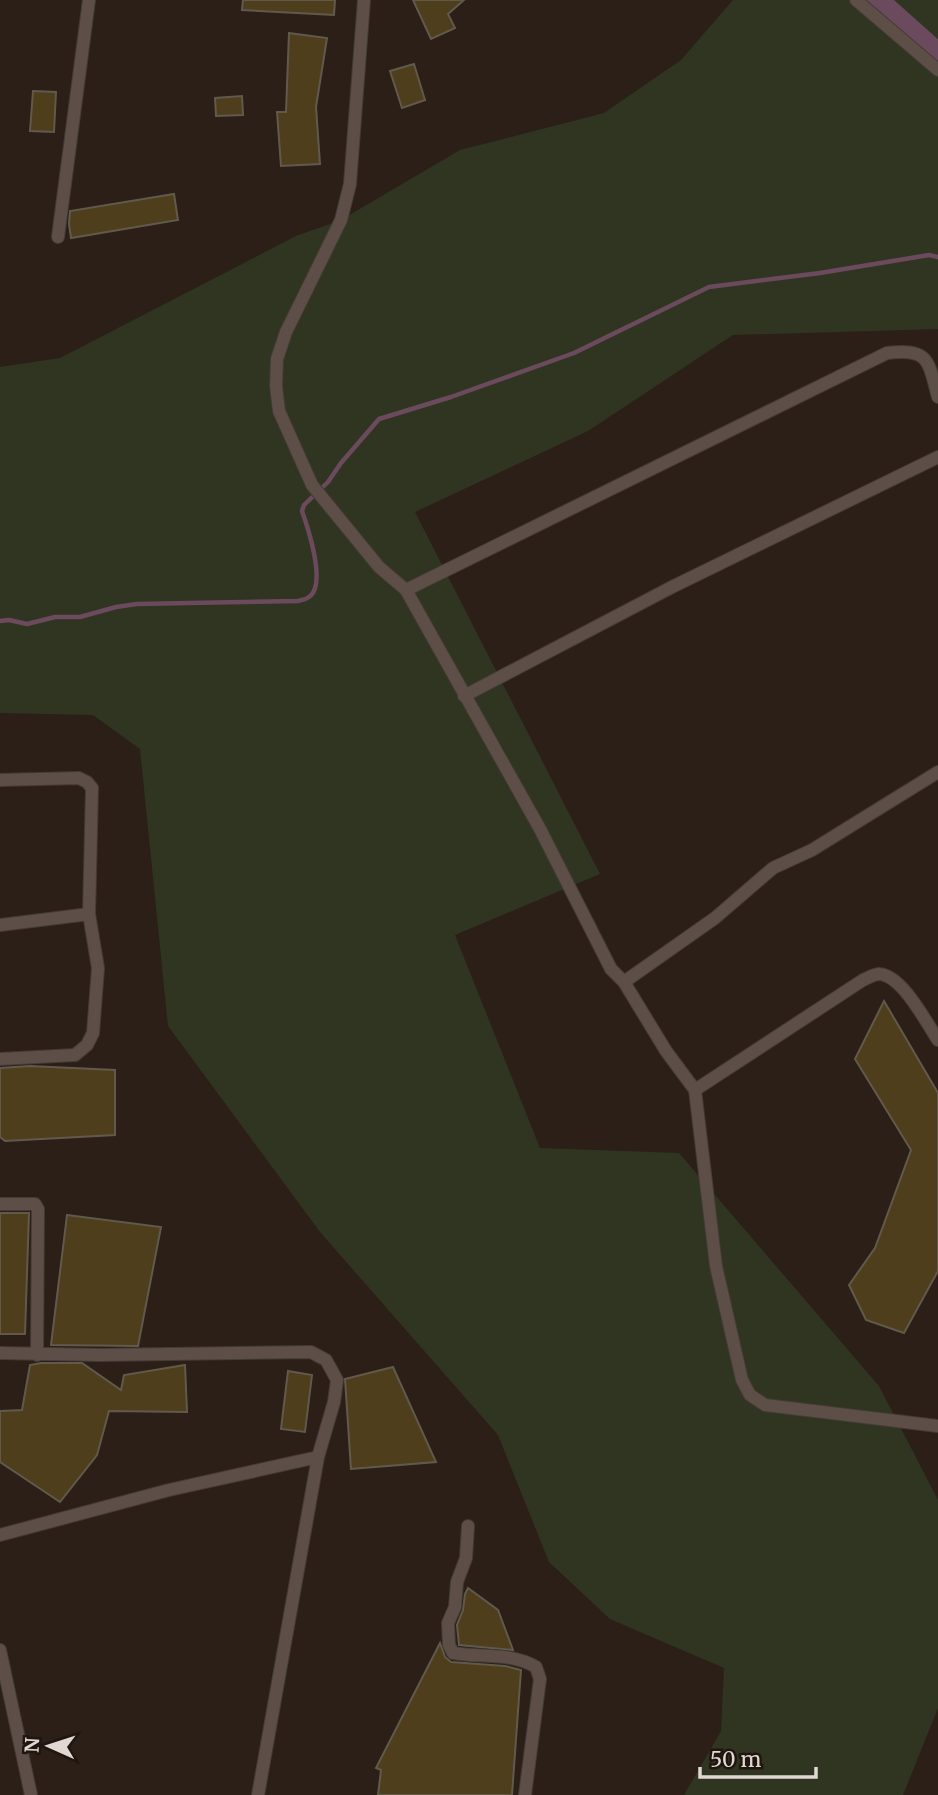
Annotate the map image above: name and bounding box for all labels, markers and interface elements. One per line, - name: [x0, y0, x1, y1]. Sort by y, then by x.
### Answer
- north arrow: [14, 1711, 84, 1781]
- scale bar: [700, 1736, 816, 1780]
- text: N: [20, 1737, 44, 1753]
- text: 50 m: [710, 1746, 761, 1773]

